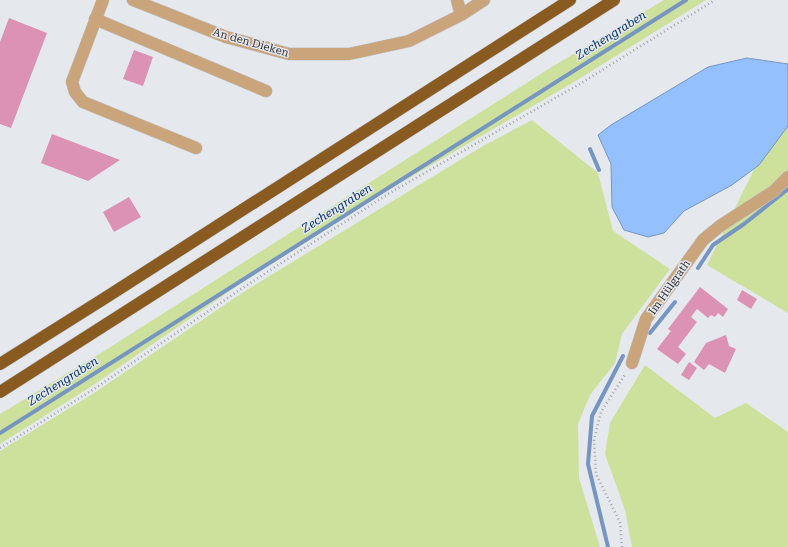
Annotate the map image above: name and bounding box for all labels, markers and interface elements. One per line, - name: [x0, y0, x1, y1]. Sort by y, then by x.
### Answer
- water label: Zechengraben: [572, 8, 649, 63]
- street label: An den Dieken: [211, 25, 290, 60]
- water label: Zechengraben: [298, 181, 375, 236]
- street label: Im Hülgrath: [646, 257, 693, 317]
- water label: Zechengraben: [24, 354, 101, 409]

